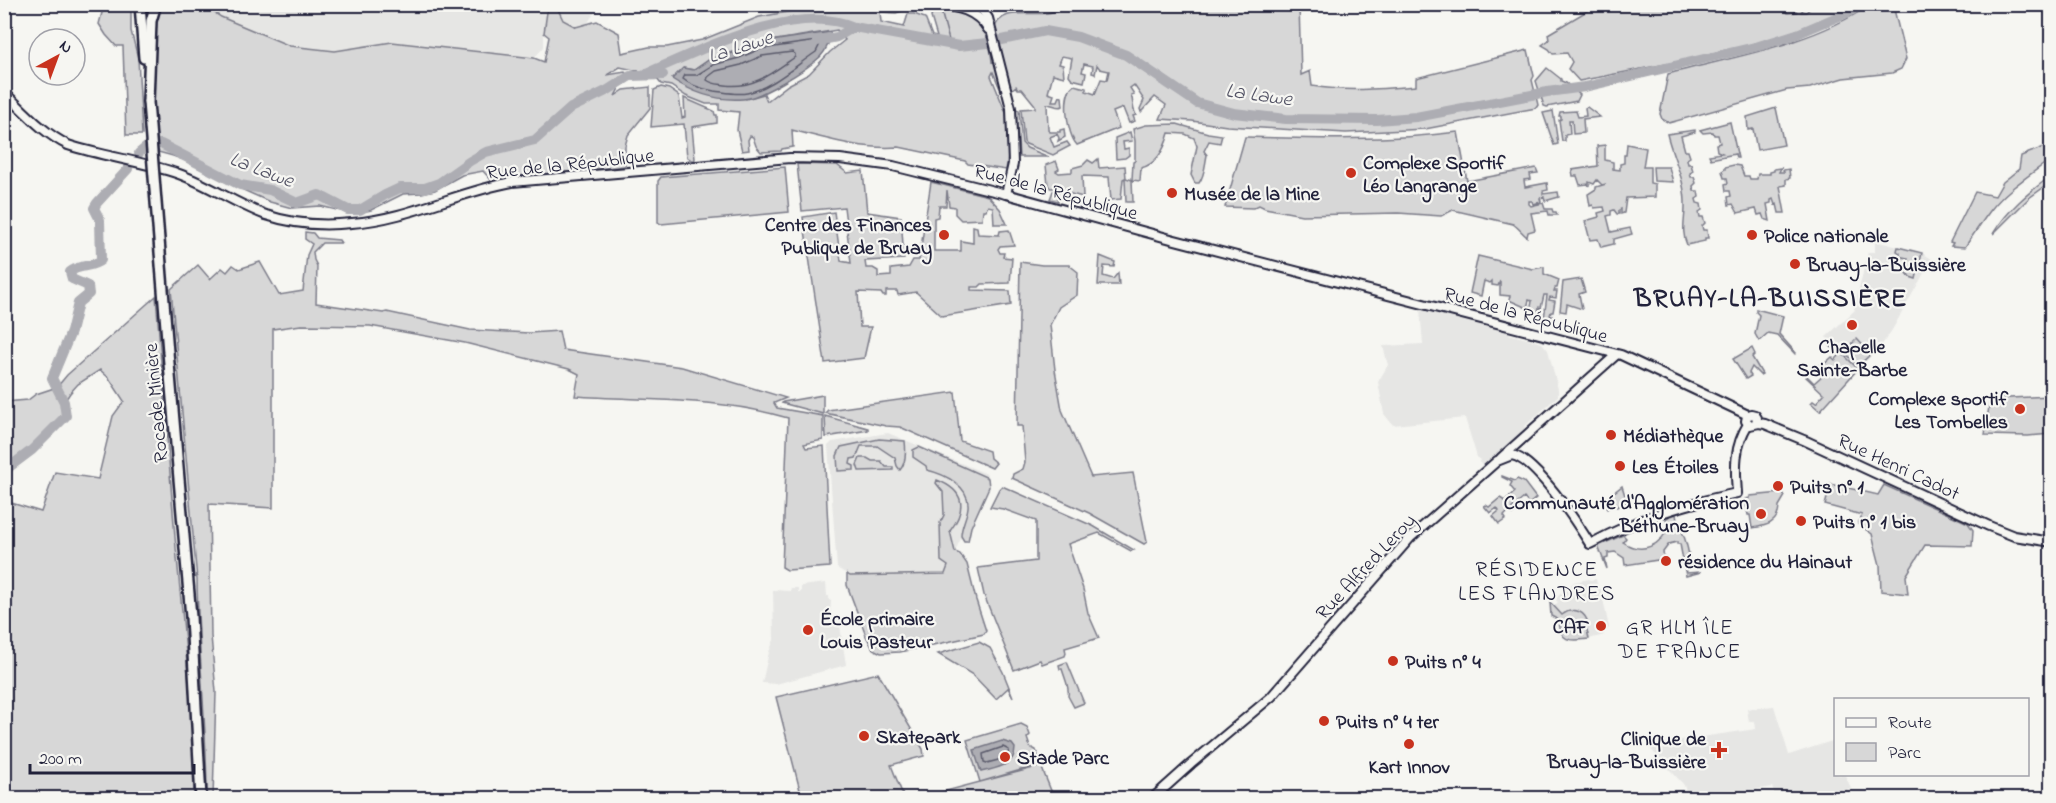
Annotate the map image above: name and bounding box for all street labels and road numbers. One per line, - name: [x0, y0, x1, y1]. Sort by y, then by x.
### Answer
- street label: Rue de la République: [485, 142, 656, 189]
- street label: Rue de la République: [970, 158, 1141, 229]
- street label: Rue de la République: [1440, 281, 1611, 352]
- street label: Rocade Minière: [138, 342, 177, 464]
- street label: Rue Henri Cadot: [1832, 427, 1964, 509]
- street label: Rue Alfred Leroy: [1310, 508, 1424, 627]

